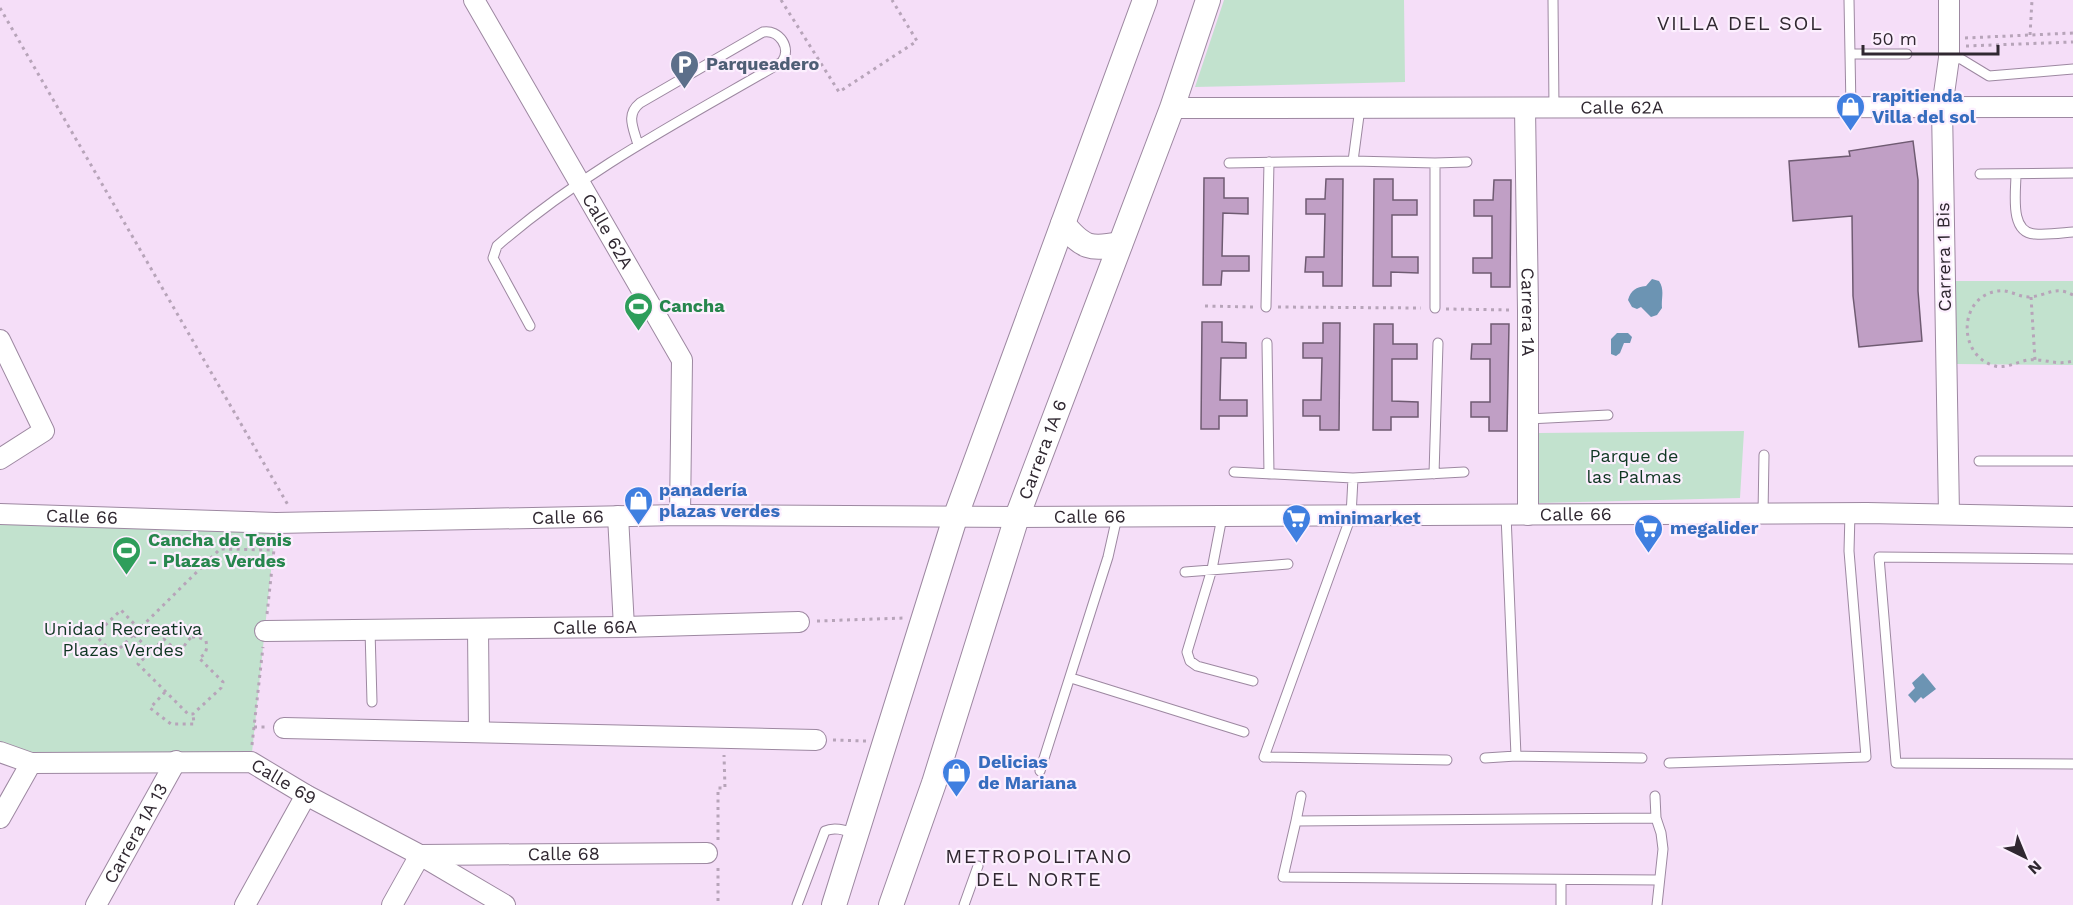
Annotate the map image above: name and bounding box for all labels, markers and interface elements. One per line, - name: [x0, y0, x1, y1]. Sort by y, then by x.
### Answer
- district label: VILLA DEL SOL: [1657, 11, 1823, 35]
- scale bar: [1863, 18, 1998, 56]
- text: 50 m: [1872, 28, 1917, 49]
- parking icon: Parqueadero: [669, 48, 701, 90]
- place label: Parqueadero: [706, 53, 820, 74]
- place label: rapitienda Villa del sol: [1872, 85, 1976, 127]
- shop icon: rapitienda Villa del sol: [1835, 90, 1867, 132]
- street label: Calle 62A: [1580, 96, 1664, 118]
- street label: Calle 62A: [578, 190, 638, 272]
- street label: Carrera 1 Bis: [1932, 202, 1955, 312]
- street label: Carrera 1A: [1517, 267, 1539, 357]
- sports icon: Cancha: [622, 290, 654, 332]
- place label: Cancha: [659, 295, 725, 316]
- street label: Carrera 1A 6: [1014, 397, 1071, 502]
- park label: Parque de las Palmas: [1587, 445, 1681, 487]
- place label: panadería plazas verdes: [659, 479, 780, 521]
- shop icon: panadería plazas verdes: [622, 484, 654, 526]
- supermarket icon: minimarket: [1281, 502, 1313, 544]
- street label: Calle 66: [1540, 503, 1612, 525]
- street label: Calle 66: [46, 505, 118, 528]
- street label: Calle 66: [1054, 505, 1126, 527]
- street label: Calle 66: [532, 506, 604, 528]
- place label: minimarket: [1318, 507, 1421, 528]
- supermarket icon: megalider: [1633, 512, 1665, 554]
- place label: megalider: [1670, 517, 1759, 538]
- place label: Cancha de Tenis - Plazas Verdes: [148, 529, 292, 571]
- sports icon: Cancha de Tenis - Plazas Verdes: [111, 534, 143, 576]
- street label: Calle 66A: [553, 616, 637, 638]
- park label: Unidad Recreativa Plazas Verdes: [44, 618, 202, 660]
- place label: Delicias de Mariana: [978, 751, 1077, 793]
- street label: Calle 69: [248, 754, 320, 809]
- shop icon: Delicias de Mariana: [941, 756, 973, 798]
- street label: Carrera 1A 13: [99, 779, 172, 887]
- north arrow: [1995, 827, 2055, 887]
- street label: Calle 68: [528, 843, 600, 864]
- district label: METROPOLITANO DEL NORTE: [945, 844, 1133, 891]
- text: N: [2024, 857, 2046, 879]

